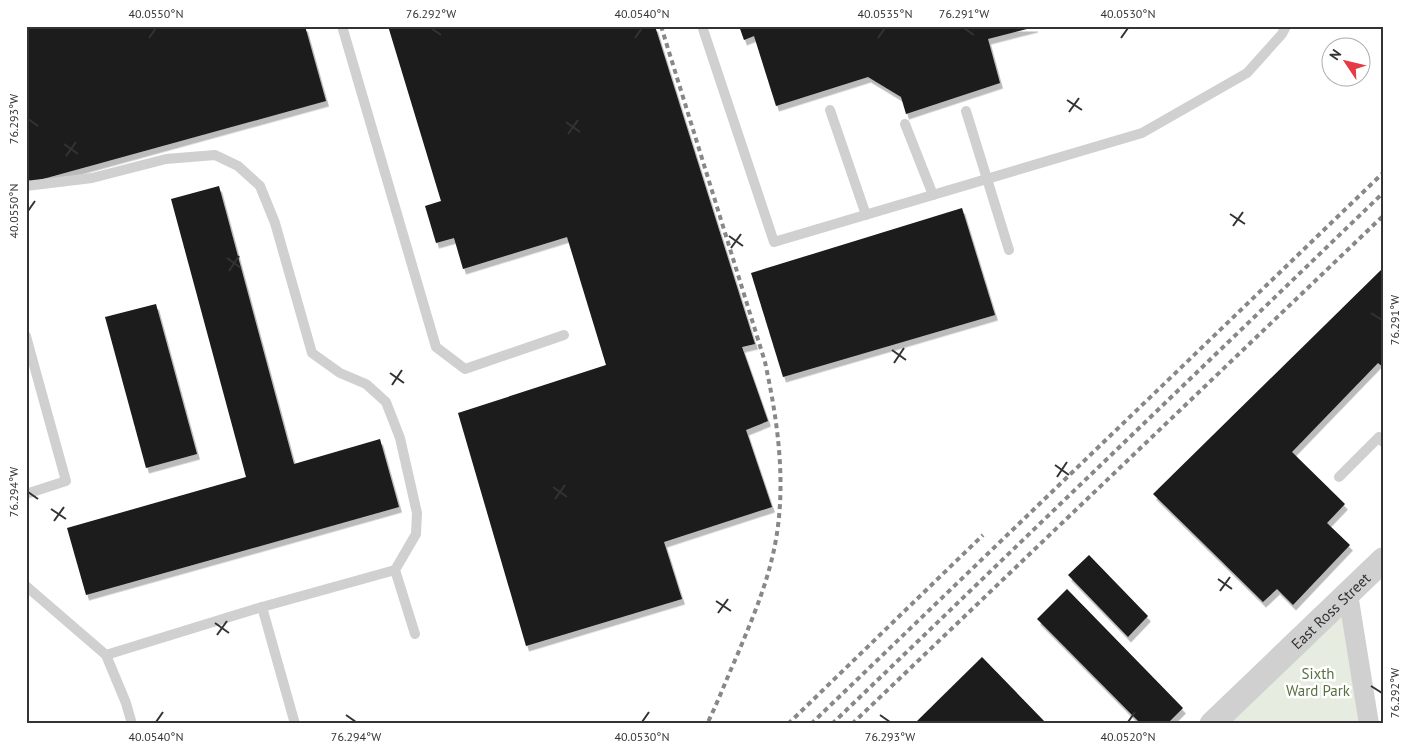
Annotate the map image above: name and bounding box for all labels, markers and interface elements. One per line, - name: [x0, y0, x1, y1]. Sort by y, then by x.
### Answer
- text: 40.0550°N: [129, 6, 183, 21]
- text: 76.292°W: [406, 6, 456, 21]
- text: 40.0540°N: [615, 6, 669, 21]
- text: 40.0535°N: [858, 6, 912, 21]
- text: 76.291°W: [939, 6, 989, 21]
- text: 40.0530°N: [1101, 6, 1155, 21]
- north arrow: [1322, 38, 1372, 88]
- text: N: [1325, 46, 1345, 63]
- text: 76.293°W: [6, 94, 21, 144]
- text: 40.0550°N: [6, 184, 21, 238]
- text: 76.291°W: [1387, 295, 1402, 345]
- text: 76.294°W: [6, 467, 21, 517]
- street label: East Ross Street: [1287, 568, 1374, 653]
- park label: Sixth Ward Park: [1286, 664, 1351, 700]
- text: 76.292°W: [1387, 668, 1402, 718]
- text: 40.0540°N: [129, 729, 183, 744]
- text: 76.294°W: [331, 729, 381, 744]
- text: 40.0530°N: [615, 729, 669, 744]
- text: 76.293°W: [865, 729, 915, 744]
- text: 40.0520°N: [1101, 729, 1155, 744]

